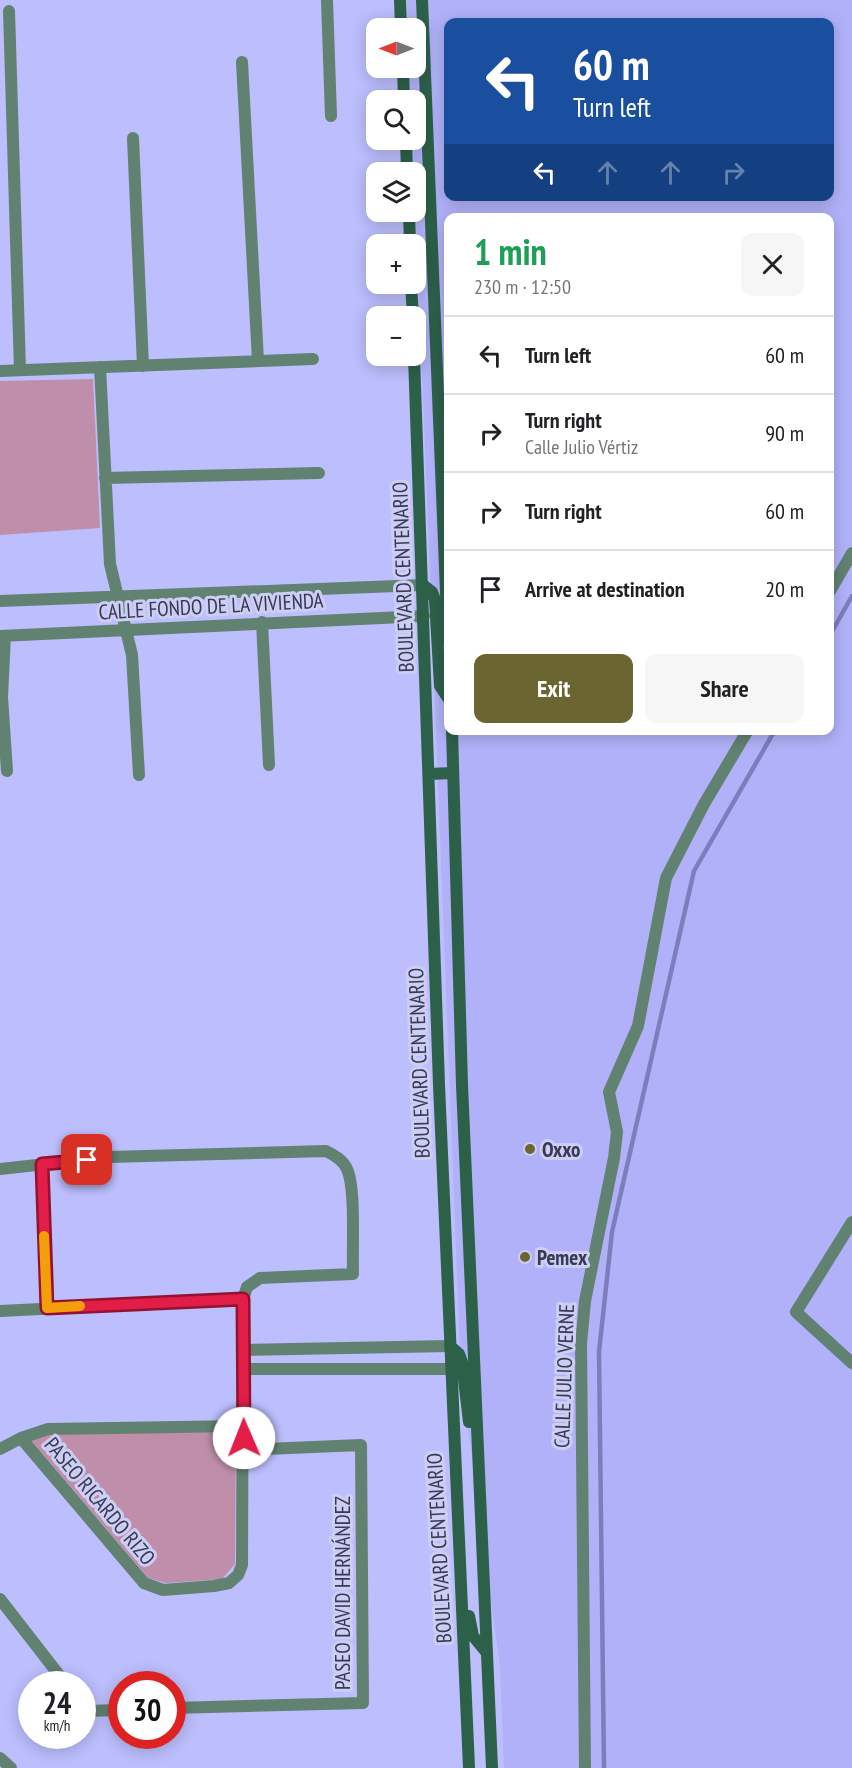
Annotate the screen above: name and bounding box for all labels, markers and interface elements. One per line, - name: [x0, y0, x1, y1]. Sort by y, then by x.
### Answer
- north arrow: [366, 18, 426, 78]
- map controls: [366, 18, 426, 366]
- text: 60 m: [573, 37, 650, 92]
- icon: left: [474, 42, 552, 120]
- button: search: [366, 90, 426, 150]
- text: Turn left: [573, 90, 651, 124]
- icon: left: [528, 156, 561, 189]
- icon: ahead: [591, 156, 624, 189]
- icon: ahead: [654, 156, 687, 189]
- icon: right: [717, 156, 750, 189]
- button: layers: [366, 162, 426, 222]
- text: 1 min: [474, 228, 547, 275]
- button: close: [741, 233, 804, 296]
- button: +: [366, 234, 426, 294]
- text: 230 m · 12:50: [474, 274, 571, 300]
- button: −: [366, 306, 426, 366]
- icon: left: [474, 339, 507, 372]
- text: Turn left: [525, 341, 591, 369]
- text: 60 m: [765, 341, 804, 369]
- text: Turn right: [525, 406, 602, 434]
- icon: right: [474, 417, 507, 450]
- text: 90 m: [765, 419, 804, 447]
- text: Calle Julio Vértiz: [525, 434, 638, 460]
- street label: BOULEVARD CENTENARIO: [386, 481, 420, 673]
- icon: right: [474, 495, 507, 528]
- text: Turn right: [525, 497, 602, 525]
- text: 60 m: [765, 497, 804, 525]
- icon: arrive: [474, 573, 507, 606]
- text: Arrive at destination: [525, 575, 685, 603]
- text: 20 m: [765, 575, 804, 603]
- street label: CALLE FONDO DE LA VIVIENDA: [98, 587, 324, 625]
- button: Exit: [474, 654, 633, 723]
- button: Share: [645, 654, 804, 723]
- street label: BOULEVARD CENTENARIO: [402, 967, 436, 1159]
- pin: [61, 1134, 112, 1185]
- place label: Oxxo: [542, 1136, 580, 1163]
- marker: Oxxo: [523, 1142, 537, 1156]
- icon: arrive: [70, 1143, 103, 1176]
- place label: Pemex: [537, 1244, 588, 1271]
- marker: Pemex: [518, 1250, 532, 1264]
- street label: CALLE JULIO VERNE: [548, 1304, 580, 1448]
- position arrow: [212, 1406, 276, 1470]
- street label: PASEO RICARDO RIZO: [39, 1432, 161, 1570]
- street label: BOULEVARD CENTENARIO: [421, 1452, 457, 1644]
- street label: PASEO DAVID HERNÁNDEZ: [329, 1496, 356, 1690]
- speed limit sign: 30: [108, 1671, 186, 1749]
- text: 24: [43, 1683, 71, 1722]
- text: km/h: [44, 1716, 70, 1735]

